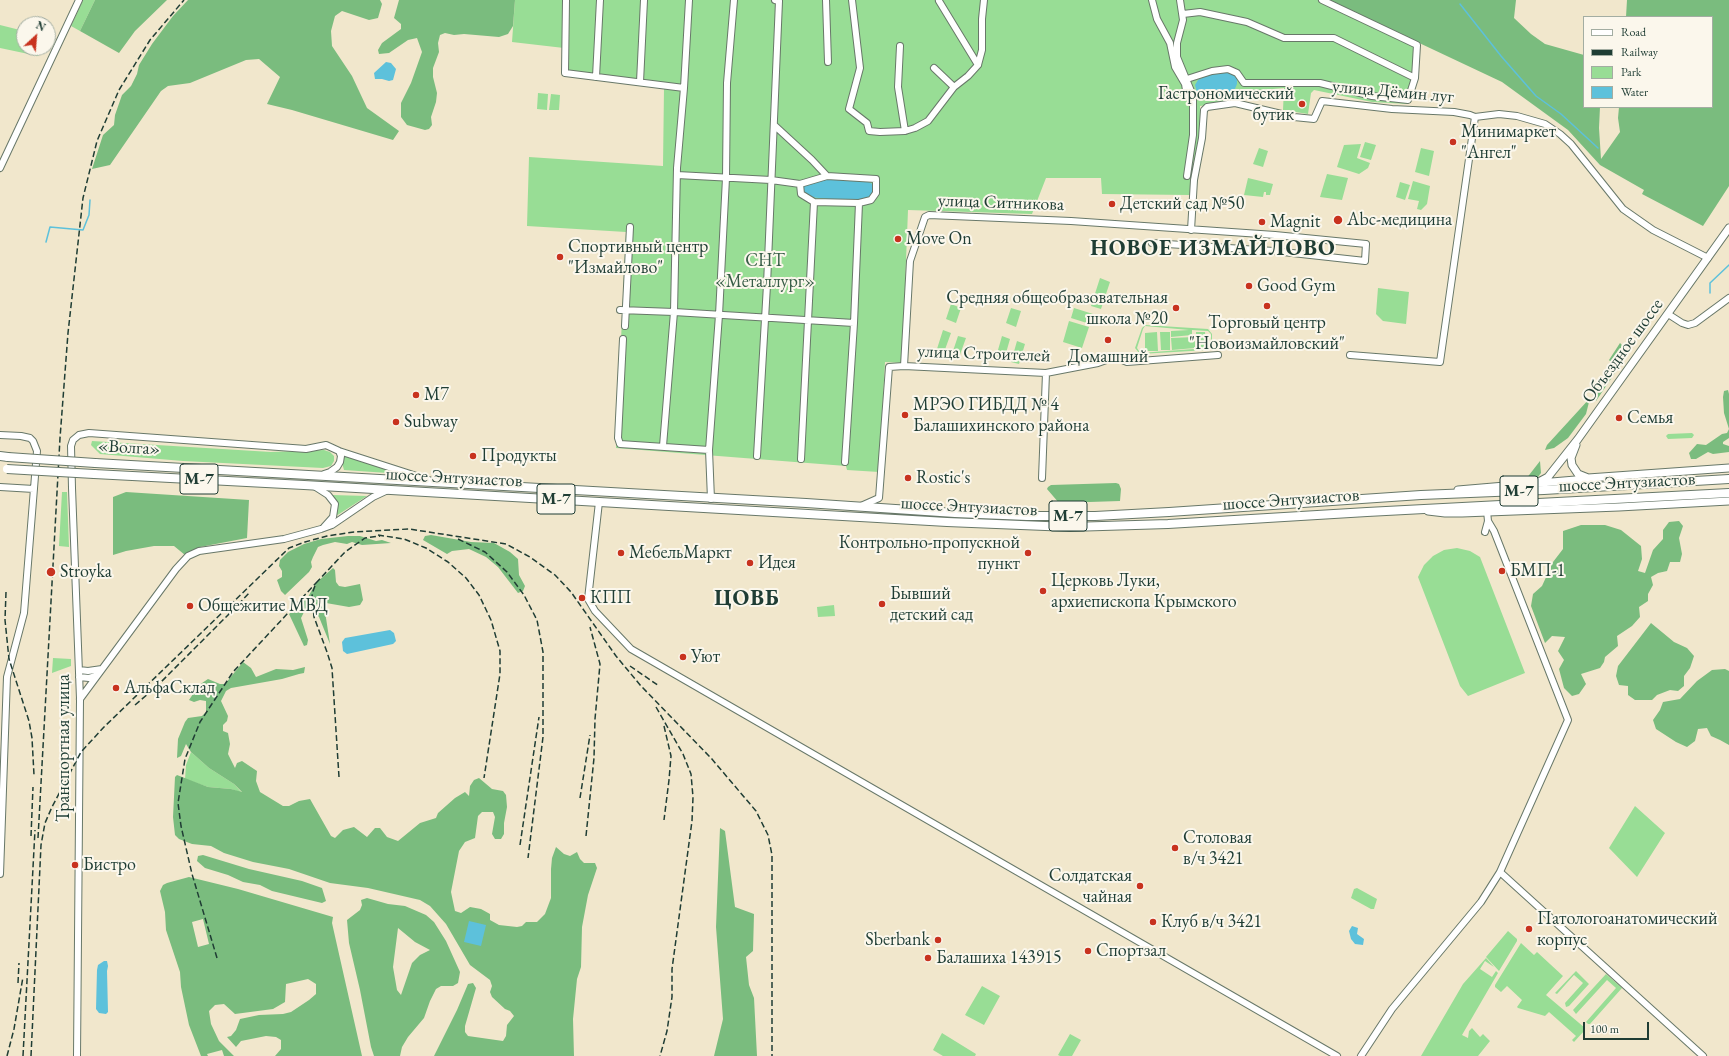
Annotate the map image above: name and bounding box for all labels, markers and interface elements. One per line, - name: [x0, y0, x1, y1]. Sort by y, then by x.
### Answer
- north arrow: [16, 16, 56, 56]
- legend: [1583, 16, 1713, 108]
- text: N: [34, 18, 48, 34]
- text: Road: [1621, 24, 1646, 40]
- text: Railway: [1621, 44, 1658, 60]
- text: Park: [1621, 64, 1641, 80]
- street label: улица Дёмин луг: [1331, 76, 1455, 108]
- place label: Гастрономический бутик: [1158, 83, 1294, 126]
- text: Water: [1621, 84, 1648, 100]
- marker: Гастрономический бутик: [1297, 99, 1307, 109]
- place label: Минимаркет "Ангел": [1461, 121, 1556, 164]
- marker: Минимаркет "Ангел": [1448, 137, 1458, 147]
- street label: улица Ситникова: [938, 190, 1064, 216]
- place label: Детский сад №50: [1120, 193, 1244, 215]
- marker: Детский сад №50: [1107, 199, 1117, 209]
- place label: Abc-медицина: [1347, 209, 1452, 231]
- place label: Magnit: [1270, 211, 1320, 233]
- marker: Abc-медицина: [1332, 214, 1344, 226]
- marker: Magnit: [1257, 217, 1267, 227]
- place label: Move On: [906, 228, 972, 250]
- marker: Move On: [893, 234, 903, 244]
- place label: Спортивный центр "Измайлово": [568, 236, 708, 278]
- district label: НОВОЕ ИЗМАЙЛОВО: [1090, 236, 1336, 262]
- park label: СНТ «Металлург»: [715, 250, 815, 292]
- marker: Спортивный центр "Измайлово": [555, 252, 565, 262]
- place label: Good Gym: [1257, 275, 1336, 297]
- marker: Good Gym: [1244, 281, 1254, 291]
- place label: Средняя общеобразовательная школа №20: [946, 287, 1168, 330]
- street label: Объездное шоссе: [1578, 295, 1668, 407]
- marker: Торговый центр "Новоизмайловский": [1262, 301, 1272, 311]
- marker: Средняя общеобразовательная школа №20: [1171, 303, 1181, 313]
- place label: Торговый центр "Новоизмайловский": [1189, 312, 1345, 354]
- marker: Домашний: [1103, 335, 1113, 345]
- street label: улица Строителей: [917, 341, 1051, 367]
- place label: Домашний: [1068, 346, 1148, 368]
- place label: М7: [424, 384, 449, 406]
- marker: М7: [411, 390, 421, 400]
- place label: МРЭО ГИБДД № 4 Балашихинского района: [913, 394, 1089, 436]
- place label: Семья: [1627, 407, 1673, 429]
- marker: МРЭО ГИБДД № 4 Балашихинского района: [900, 410, 910, 420]
- place label: Subway: [404, 411, 458, 433]
- marker: Семья: [1614, 413, 1624, 423]
- marker: Subway: [391, 417, 401, 427]
- street label: «Волга»: [97, 436, 161, 460]
- place label: Продукты: [481, 445, 557, 467]
- marker: Продукты: [468, 451, 478, 461]
- road number: М-7: [180, 464, 218, 494]
- street label: шоссе Энтузиастов: [385, 464, 523, 492]
- place label: Rostiс's: [916, 467, 970, 489]
- street label: шоссе Энтузиастов: [1558, 469, 1696, 497]
- marker: Rostiс's: [903, 473, 913, 483]
- road number: М-7: [1500, 476, 1538, 506]
- road number: М-7: [537, 484, 575, 514]
- street label: шоссе Энтузиастов: [1222, 484, 1360, 516]
- street label: шоссе Энтузиастов: [900, 493, 1038, 521]
- road number: М-7: [1049, 501, 1087, 531]
- place label: Контрольно-пропускной пункт: [839, 532, 1020, 574]
- place label: МебельМаркт: [629, 542, 732, 564]
- marker: МебельМаркт: [616, 548, 626, 558]
- marker: Контрольно-пропускной пункт: [1023, 548, 1033, 558]
- place label: Идея: [758, 552, 796, 574]
- marker: Идея: [745, 558, 755, 568]
- place label: БМП-1: [1510, 560, 1565, 582]
- place label: Stroyka: [60, 561, 112, 583]
- marker: Stroyka: [45, 566, 57, 578]
- marker: БМП-1: [1497, 566, 1507, 576]
- place label: Церковь Луки, архиепископа Крымского: [1051, 570, 1237, 612]
- place label: Бывший детский сад: [890, 583, 973, 626]
- district label: ЦОВБ: [714, 586, 780, 612]
- marker: Церковь Луки, архиепископа Крымского: [1038, 586, 1048, 596]
- place label: КПП: [590, 587, 632, 609]
- marker: КПП: [577, 593, 587, 603]
- place label: Общежитие МВД: [198, 595, 328, 617]
- marker: Бывший детский сад: [877, 599, 887, 609]
- marker: Общежитие МВД: [185, 601, 195, 611]
- place label: Уют: [691, 646, 720, 668]
- marker: Уют: [678, 652, 688, 662]
- street label: Транспортная улица: [53, 674, 75, 822]
- place label: АльфаСклад: [124, 677, 215, 699]
- marker: АльфаСклад: [111, 683, 121, 693]
- place label: Столовая в/ч 3421: [1183, 827, 1252, 870]
- marker: Столовая в/ч 3421: [1170, 843, 1180, 853]
- place label: Бистро: [83, 854, 136, 876]
- marker: Бистро: [70, 860, 80, 870]
- place label: Солдатская чайная: [1049, 865, 1132, 908]
- marker: Солдатская чайная: [1135, 881, 1145, 891]
- place label: Патологоанатомический корпус: [1537, 908, 1718, 950]
- place label: Клуб в/ч 3421: [1161, 911, 1262, 933]
- marker: Клуб в/ч 3421: [1148, 917, 1158, 927]
- marker: Патологоанатомический корпус: [1524, 924, 1534, 934]
- place label: Sberbank: [865, 929, 930, 951]
- marker: Sberbank: [933, 935, 943, 945]
- place label: Спортзал: [1096, 940, 1166, 962]
- marker: Спортзал: [1083, 946, 1093, 956]
- place label: Балашиха 143915: [936, 947, 1062, 969]
- marker: Балашиха 143915: [923, 953, 933, 963]
- scale bar: [1585, 1014, 1651, 1040]
- text: 100 m: [1590, 1021, 1619, 1037]

